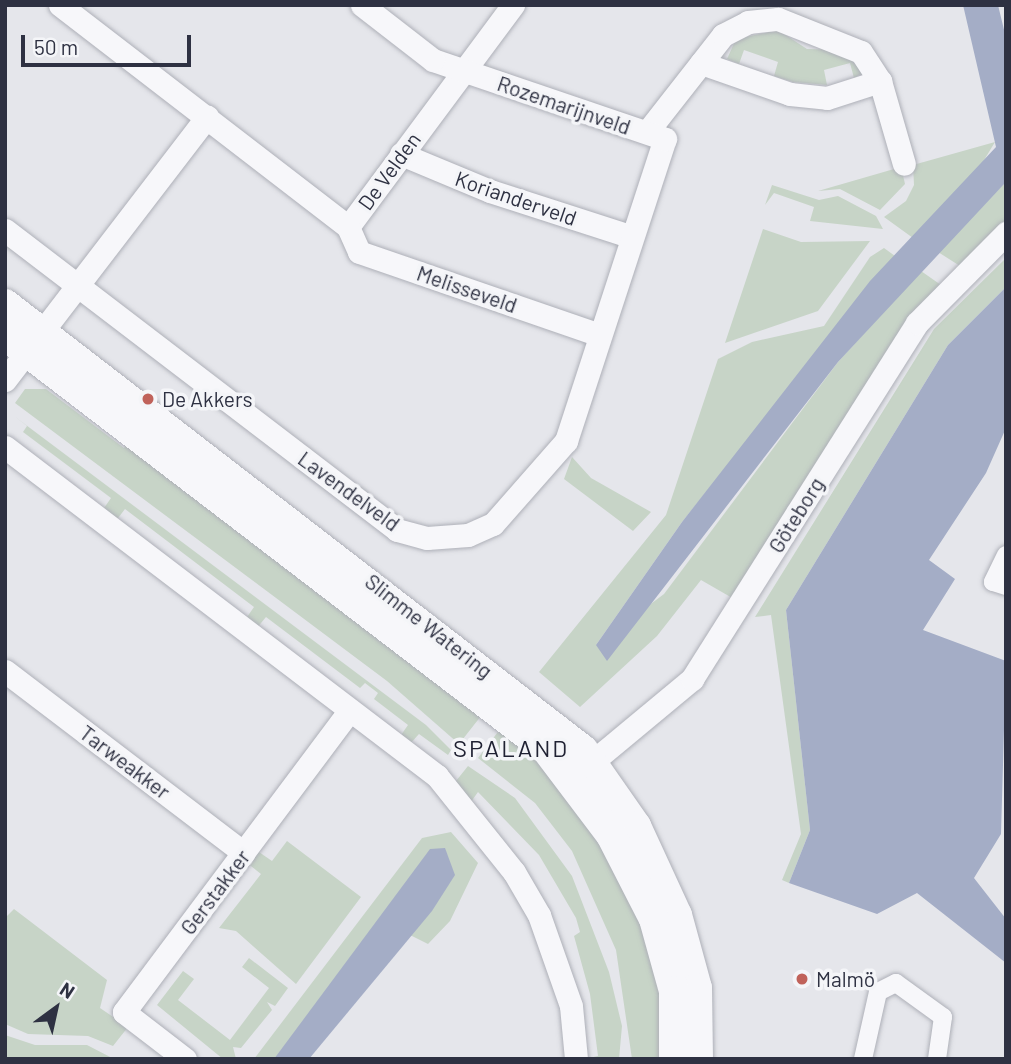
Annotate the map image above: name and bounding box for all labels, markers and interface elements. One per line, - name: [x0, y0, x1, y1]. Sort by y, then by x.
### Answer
- scale bar: [24, 21, 194, 65]
- text: 50 m: [34, 34, 78, 59]
- street label: Rozemarijnveld: [494, 70, 634, 140]
- street label: De Velden: [352, 127, 426, 215]
- street label: Korianderveld: [452, 165, 580, 231]
- street label: Melisseveld: [414, 260, 520, 318]
- place label: De Akkers: [162, 386, 253, 412]
- marker: De Akkers: [140, 391, 156, 407]
- street label: Lavendelveld: [293, 446, 405, 536]
- street label: Göteborg: [763, 473, 829, 557]
- street label: Slimme Watering: [360, 568, 498, 684]
- street label: Tarweakker: [75, 720, 175, 804]
- district label: SPALAND: [454, 734, 568, 762]
- street label: Gerstakker: [175, 845, 255, 939]
- place label: Malmö: [816, 966, 875, 992]
- marker: Malmö: [794, 971, 810, 987]
- north arrow: [21, 973, 91, 1043]
- text: N: [56, 977, 79, 1003]

